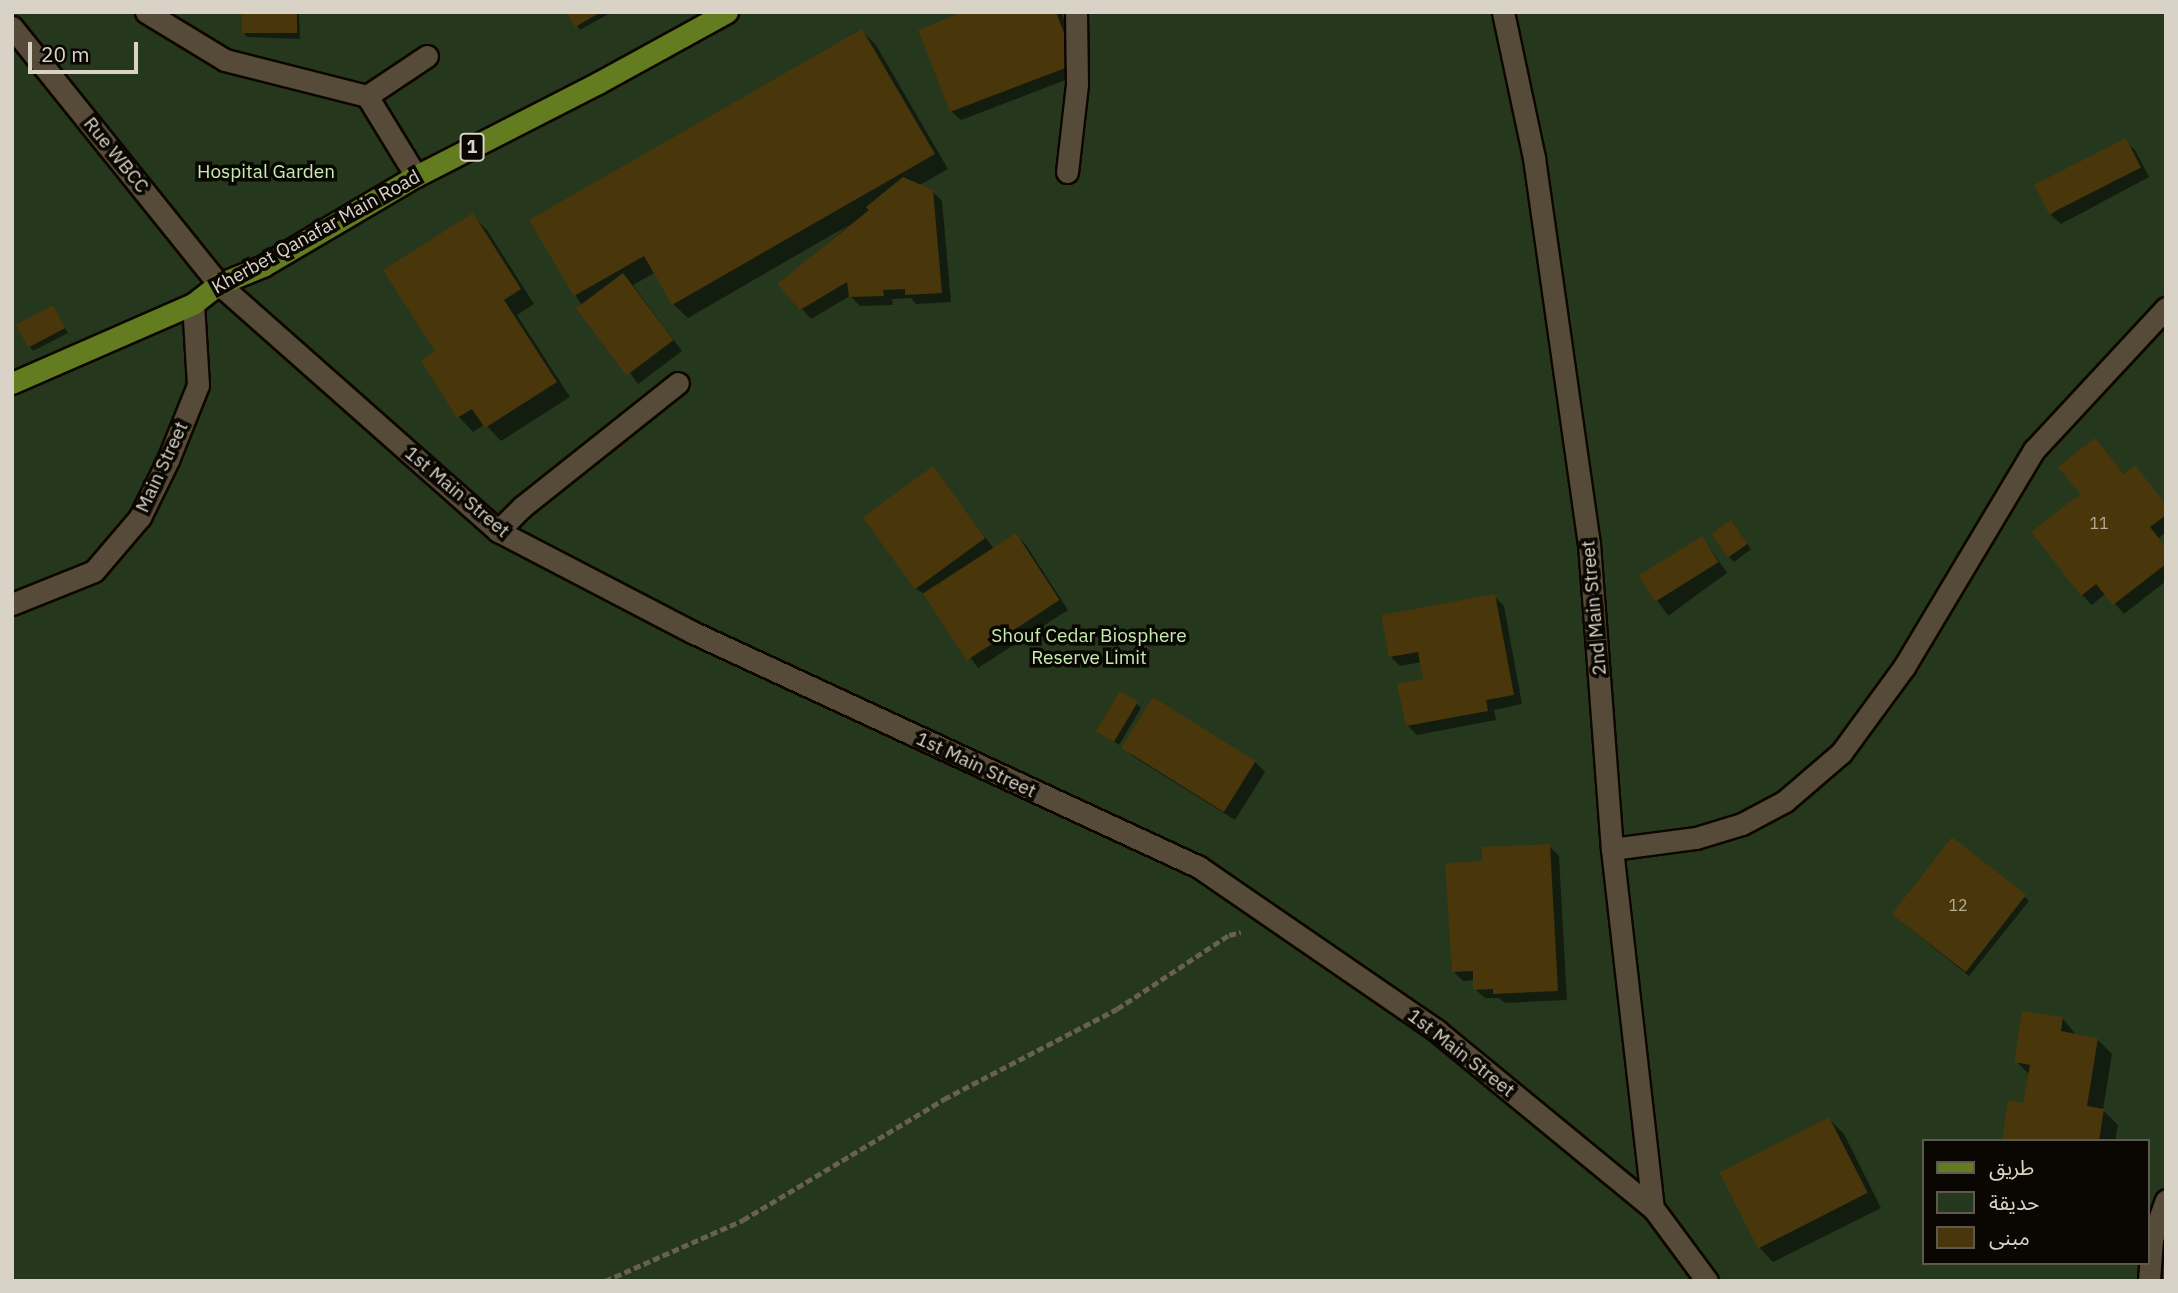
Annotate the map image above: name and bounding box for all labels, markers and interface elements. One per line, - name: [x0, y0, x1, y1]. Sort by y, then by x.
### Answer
- scale bar: [32, 28, 142, 72]
- text: 20 m: [41, 40, 90, 68]
- street label: Rue WBCC: [79, 113, 153, 197]
- road number: 1: [458, 132, 486, 162]
- park label: Hospital Garden: [197, 161, 335, 183]
- street label: Kherbet Qanafar Main Road: [208, 165, 424, 299]
- street label: Main Street: [131, 418, 193, 516]
- street label: 1st Main Street: [400, 442, 514, 542]
- house number: 11: [2089, 513, 2109, 533]
- street label: 2nd Main Street: [1577, 540, 1611, 676]
- park label: Shouf Cedar Biosphere Reserve Limit: [991, 625, 1187, 669]
- street label: 1st Main Street: [913, 727, 1039, 803]
- house number: 12: [1948, 895, 1968, 915]
- street label: 1st Main Street: [1403, 1004, 1519, 1102]
- legend: [1923, 1139, 2150, 1265]
- text: طريق: [1989, 1153, 2034, 1181]
- text: حديقة: [1989, 1188, 2039, 1216]
- text: مبنى: [1989, 1223, 2030, 1251]

